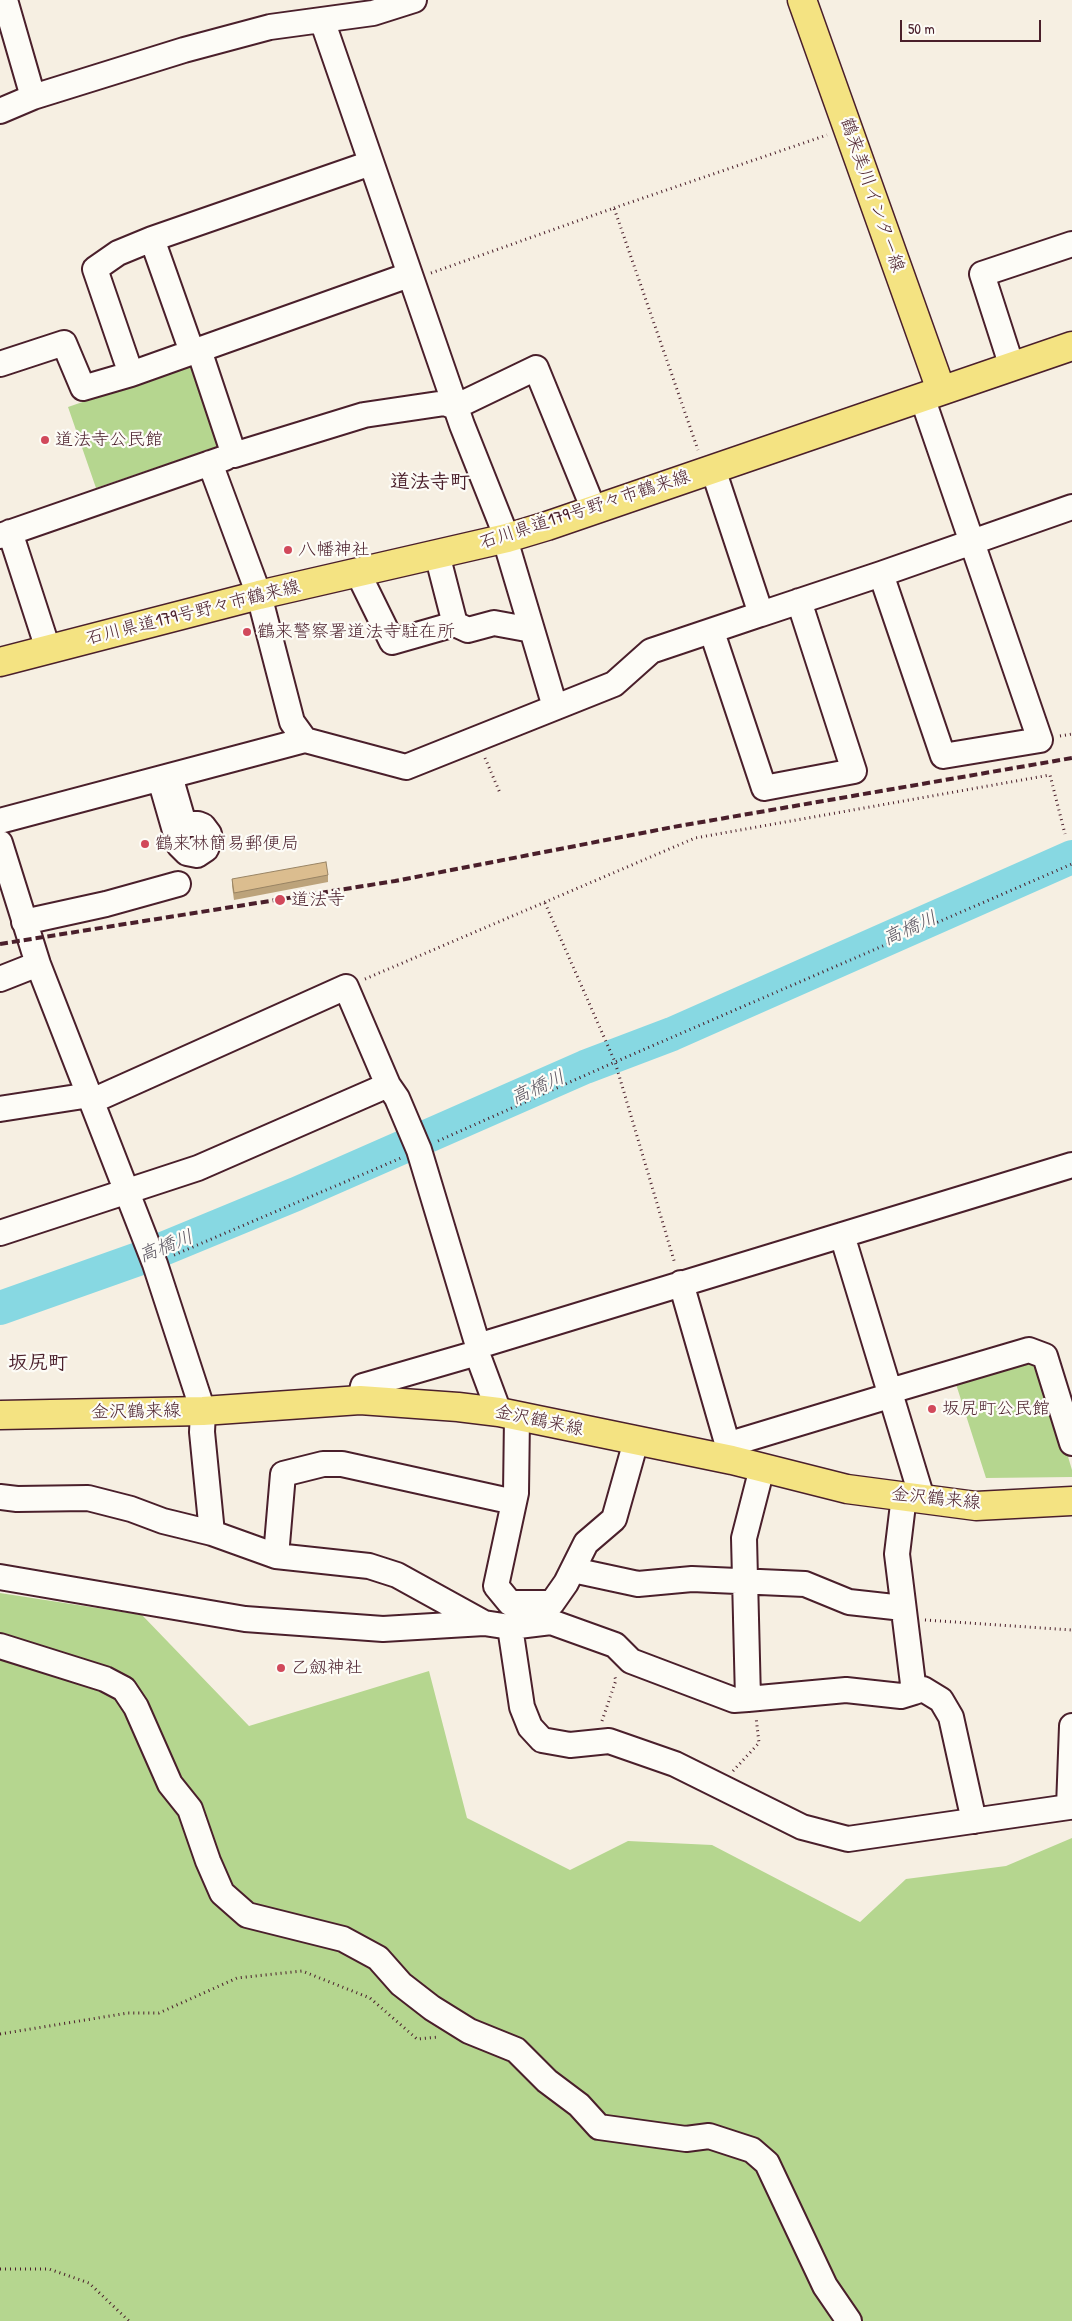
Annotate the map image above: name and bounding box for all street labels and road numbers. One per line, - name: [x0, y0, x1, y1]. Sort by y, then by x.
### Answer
- street label: 鶴来美川インター線: [835, 115, 909, 275]
- street label: 石川県道179号野々市鶴来線: [477, 466, 693, 554]
- street label: 石川県道179号野々市鶴来線: [84, 576, 302, 650]
- street label: 金沢鶴来線: [91, 1400, 181, 1424]
- street label: 金沢鶴来線: [493, 1401, 585, 1441]
- street label: 金沢鶴来線: [890, 1484, 982, 1514]

